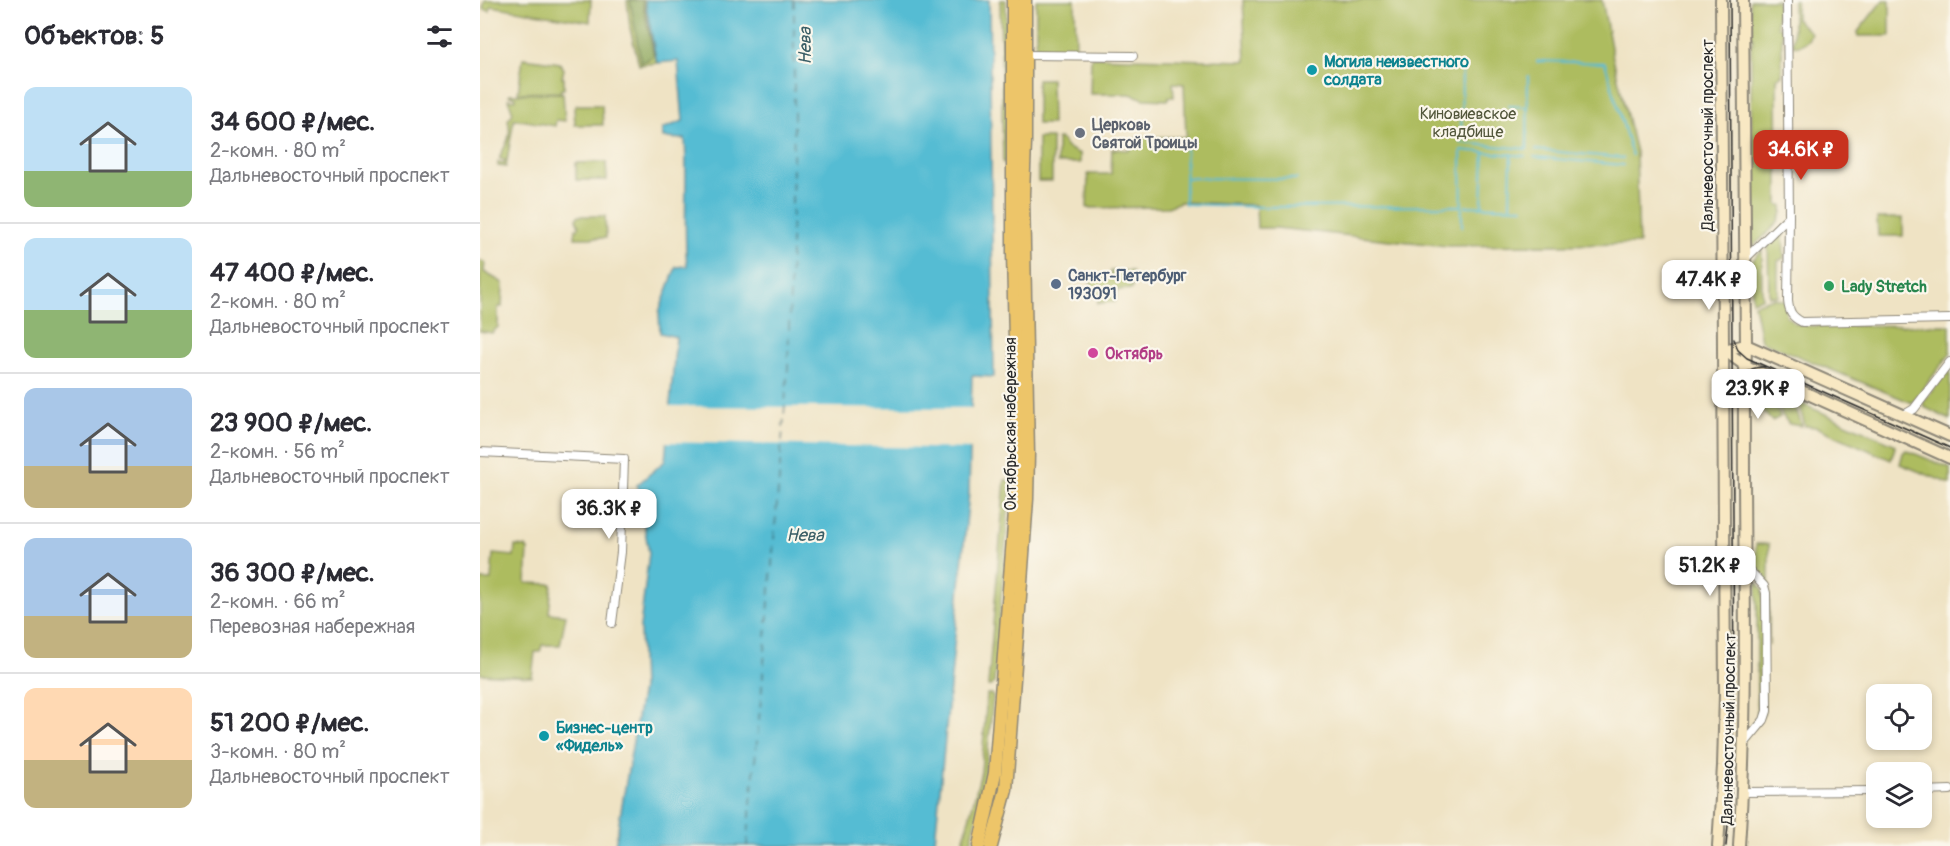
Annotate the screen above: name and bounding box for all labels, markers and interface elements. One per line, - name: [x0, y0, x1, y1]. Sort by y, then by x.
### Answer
- text: Объектов: 5: [24, 20, 164, 52]
- icon: filters: [423, 20, 456, 53]
- water label: Нева: [794, 26, 817, 65]
- street label: Дальневосточный проспект: [1698, 39, 1718, 232]
- place label: Могила неизвестного солдата: [1323, 52, 1469, 90]
- marker: Могила неизвестного солдата: [1305, 63, 1319, 77]
- park label: Киновиевское кладбище: [1420, 104, 1516, 142]
- text: 34 600 ₽/мес.: [210, 106, 375, 138]
- icon: home: [72, 111, 144, 183]
- place label: Церковь Святой Троицы: [1092, 115, 1198, 153]
- marker: Церковь Святой Троицы: [1073, 126, 1087, 140]
- pin: 34.6K ₽: [1746, 130, 1856, 181]
- text: 34.6K ₽: [1767, 137, 1835, 162]
- text: 2-комн. · 80 m²: [210, 138, 346, 163]
- text: Дальневосточный проспект: [210, 163, 450, 188]
- text: 47 400 ₽/мес.: [210, 257, 375, 289]
- pin: 47.4K ₽: [1654, 260, 1764, 311]
- icon: home: [72, 262, 144, 334]
- place label: Санкт-Петербург 193091: [1068, 266, 1187, 304]
- text: 47.4K ₽: [1676, 267, 1742, 292]
- marker: Санкт-Петербург 193091: [1049, 277, 1063, 291]
- place label: Lady Stretch: [1841, 277, 1927, 297]
- marker: Lady Stretch: [1822, 279, 1836, 293]
- text: 2-комн. · 80 m²: [210, 289, 346, 314]
- text: Дальневосточный проспект: [210, 314, 450, 339]
- street label: Октябрьская набережная: [1001, 337, 1021, 511]
- place label: Октябрь: [1105, 344, 1163, 364]
- marker: Октябрь: [1086, 346, 1100, 360]
- pin: 23.9K ₽: [1703, 369, 1813, 420]
- text: 23.9K ₽: [1726, 376, 1790, 401]
- text: 23 900 ₽/мес.: [210, 407, 372, 439]
- icon: home: [72, 412, 144, 484]
- text: 2-комн. · 56 m²: [210, 439, 345, 464]
- text: Дальневосточный проспект: [210, 464, 450, 489]
- pin: 36.3K ₽: [554, 489, 664, 540]
- text: 36.3K ₽: [576, 496, 642, 521]
- water label: Нева: [786, 524, 825, 547]
- pin: 51.2K ₽: [1655, 546, 1765, 597]
- text: 51.2K ₽: [1679, 553, 1741, 578]
- text: 36 300 ₽/мес.: [210, 557, 375, 589]
- icon: home: [72, 562, 144, 634]
- text: 2-комн. · 66 m²: [210, 589, 346, 614]
- text: Перевозная набережная: [210, 614, 415, 639]
- street label: Дальневосточный проспект: [1717, 633, 1741, 826]
- map controls: [1866, 684, 1932, 828]
- button: locate: [1866, 684, 1932, 750]
- text: 51 200 ₽/мес.: [210, 707, 369, 739]
- icon: home: [72, 712, 144, 784]
- place label: Бизнес-центр «Фидель»: [556, 718, 653, 756]
- marker: Бизнес-центр «Фидель»: [537, 729, 551, 743]
- text: 3-комн. · 80 m²: [210, 739, 346, 764]
- button: layers: [1866, 762, 1932, 828]
- text: Дальневосточный проспект: [210, 764, 450, 789]

